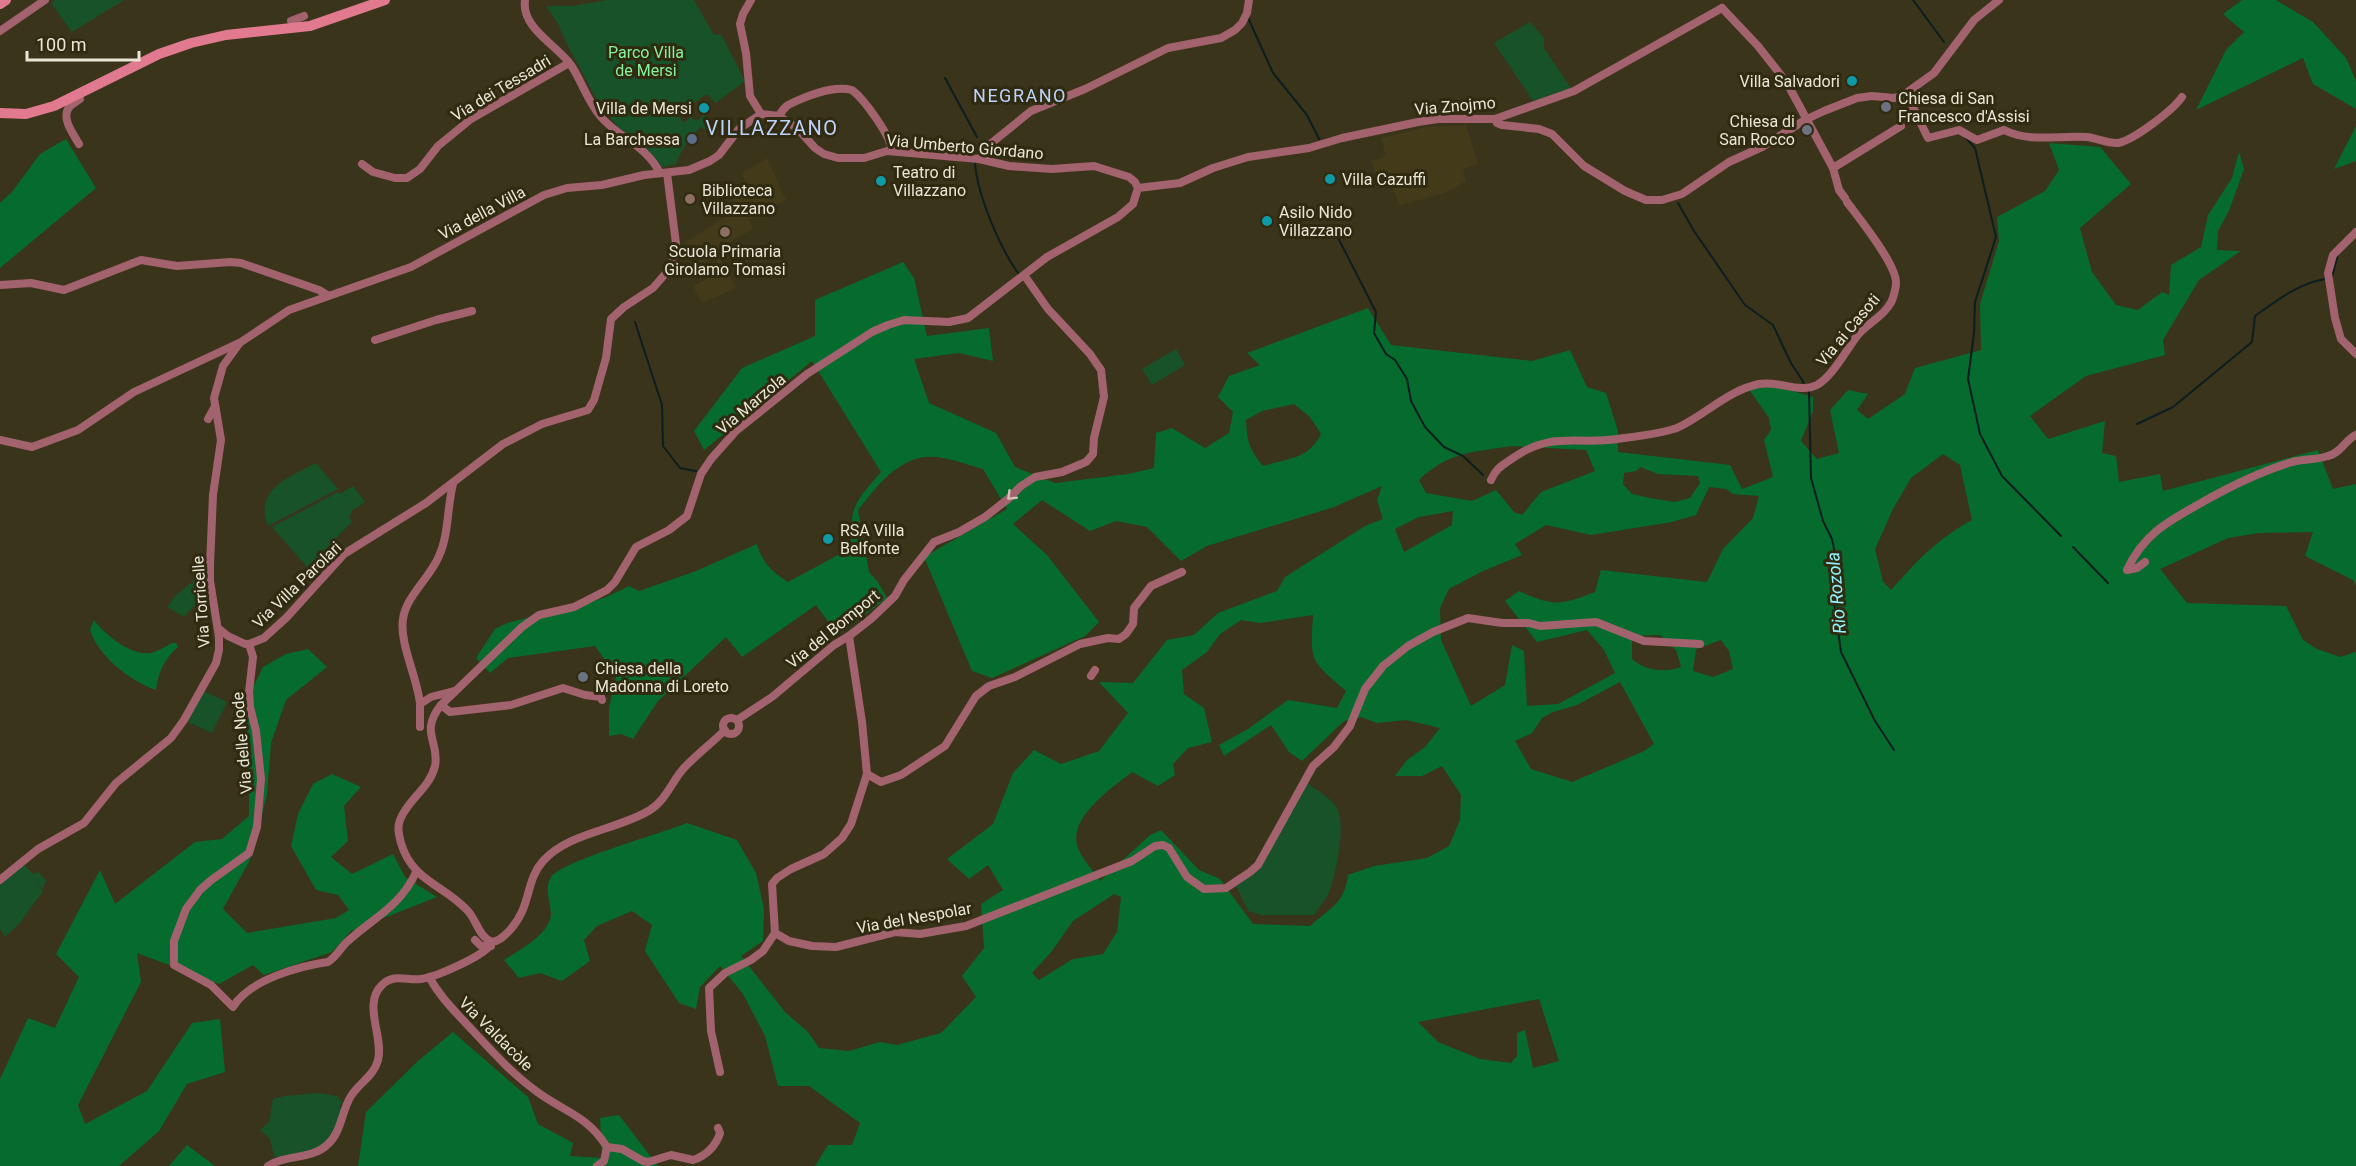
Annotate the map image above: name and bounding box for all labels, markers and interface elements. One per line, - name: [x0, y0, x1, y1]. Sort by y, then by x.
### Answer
- scale bar: [27, 24, 140, 62]
- text: 100 m: [36, 34, 87, 55]
- park label: Parco Villa de Mersi: [608, 43, 684, 80]
- street label: Via dei Tessadri: [448, 51, 554, 125]
- place label: Villa Salvadori: [1740, 72, 1840, 91]
- marker: Villa Salvadori: [1845, 74, 1859, 88]
- district label: NEGRANO: [973, 85, 1067, 106]
- place label: Chiesa di San Francesco d'Assisi: [1898, 89, 2030, 126]
- street label: Via Znojmo: [1414, 93, 1496, 119]
- place label: Villa de Mersi: [596, 99, 692, 118]
- marker: Chiesa di San Francesco d'Assisi: [1879, 100, 1893, 114]
- marker: Villa de Mersi: [697, 101, 711, 115]
- place label: Chiesa di San Rocco: [1719, 112, 1795, 149]
- district label: VILLAZZANO: [705, 116, 839, 140]
- marker: Chiesa di San Rocco: [1800, 123, 1814, 137]
- place label: La Barchessa: [584, 130, 680, 149]
- street label: Via Umberto Giordano: [886, 131, 1044, 163]
- marker: La Barchessa: [685, 132, 699, 146]
- place label: Teatro di Villazzano: [893, 163, 966, 200]
- place label: Villa Cazuffi: [1342, 170, 1426, 189]
- marker: Villa Cazuffi: [1323, 172, 1337, 186]
- marker: Teatro di Villazzano: [874, 174, 888, 188]
- place label: Biblioteca Villazzano: [702, 181, 775, 218]
- street label: Via della Villa: [435, 182, 529, 244]
- marker: Biblioteca Villazzano: [683, 192, 697, 206]
- place label: Asilo Nido Villazzano: [1279, 203, 1352, 240]
- marker: Asilo Nido Villazzano: [1260, 214, 1274, 228]
- marker: Scuola Primaria Girolamo Tomasi: [718, 225, 732, 239]
- place label: Scuola Primaria Girolamo Tomasi: [664, 242, 786, 279]
- street label: Via ai Casoti: [1812, 290, 1884, 370]
- street label: Via Marzola: [713, 370, 789, 438]
- one-way arrow: [1007, 489, 1017, 500]
- place label: RSA Villa Belfonte: [840, 521, 904, 558]
- marker: RSA Villa Belfonte: [821, 532, 835, 546]
- street label: Via Villa Parolari: [249, 538, 345, 632]
- water label: Rio Rozola: [1822, 551, 1850, 635]
- street label: Via Torricelle: [188, 555, 214, 649]
- street label: Via del Bomport: [783, 586, 883, 672]
- place label: Chiesa della Madonna di Loreto: [595, 659, 729, 696]
- marker: Chiesa della Madonna di Loreto: [576, 670, 590, 684]
- street label: Via delle Node: [228, 691, 256, 795]
- street label: Via del Nespolar: [855, 898, 974, 937]
- street label: Via Valdacòle: [455, 993, 537, 1075]

